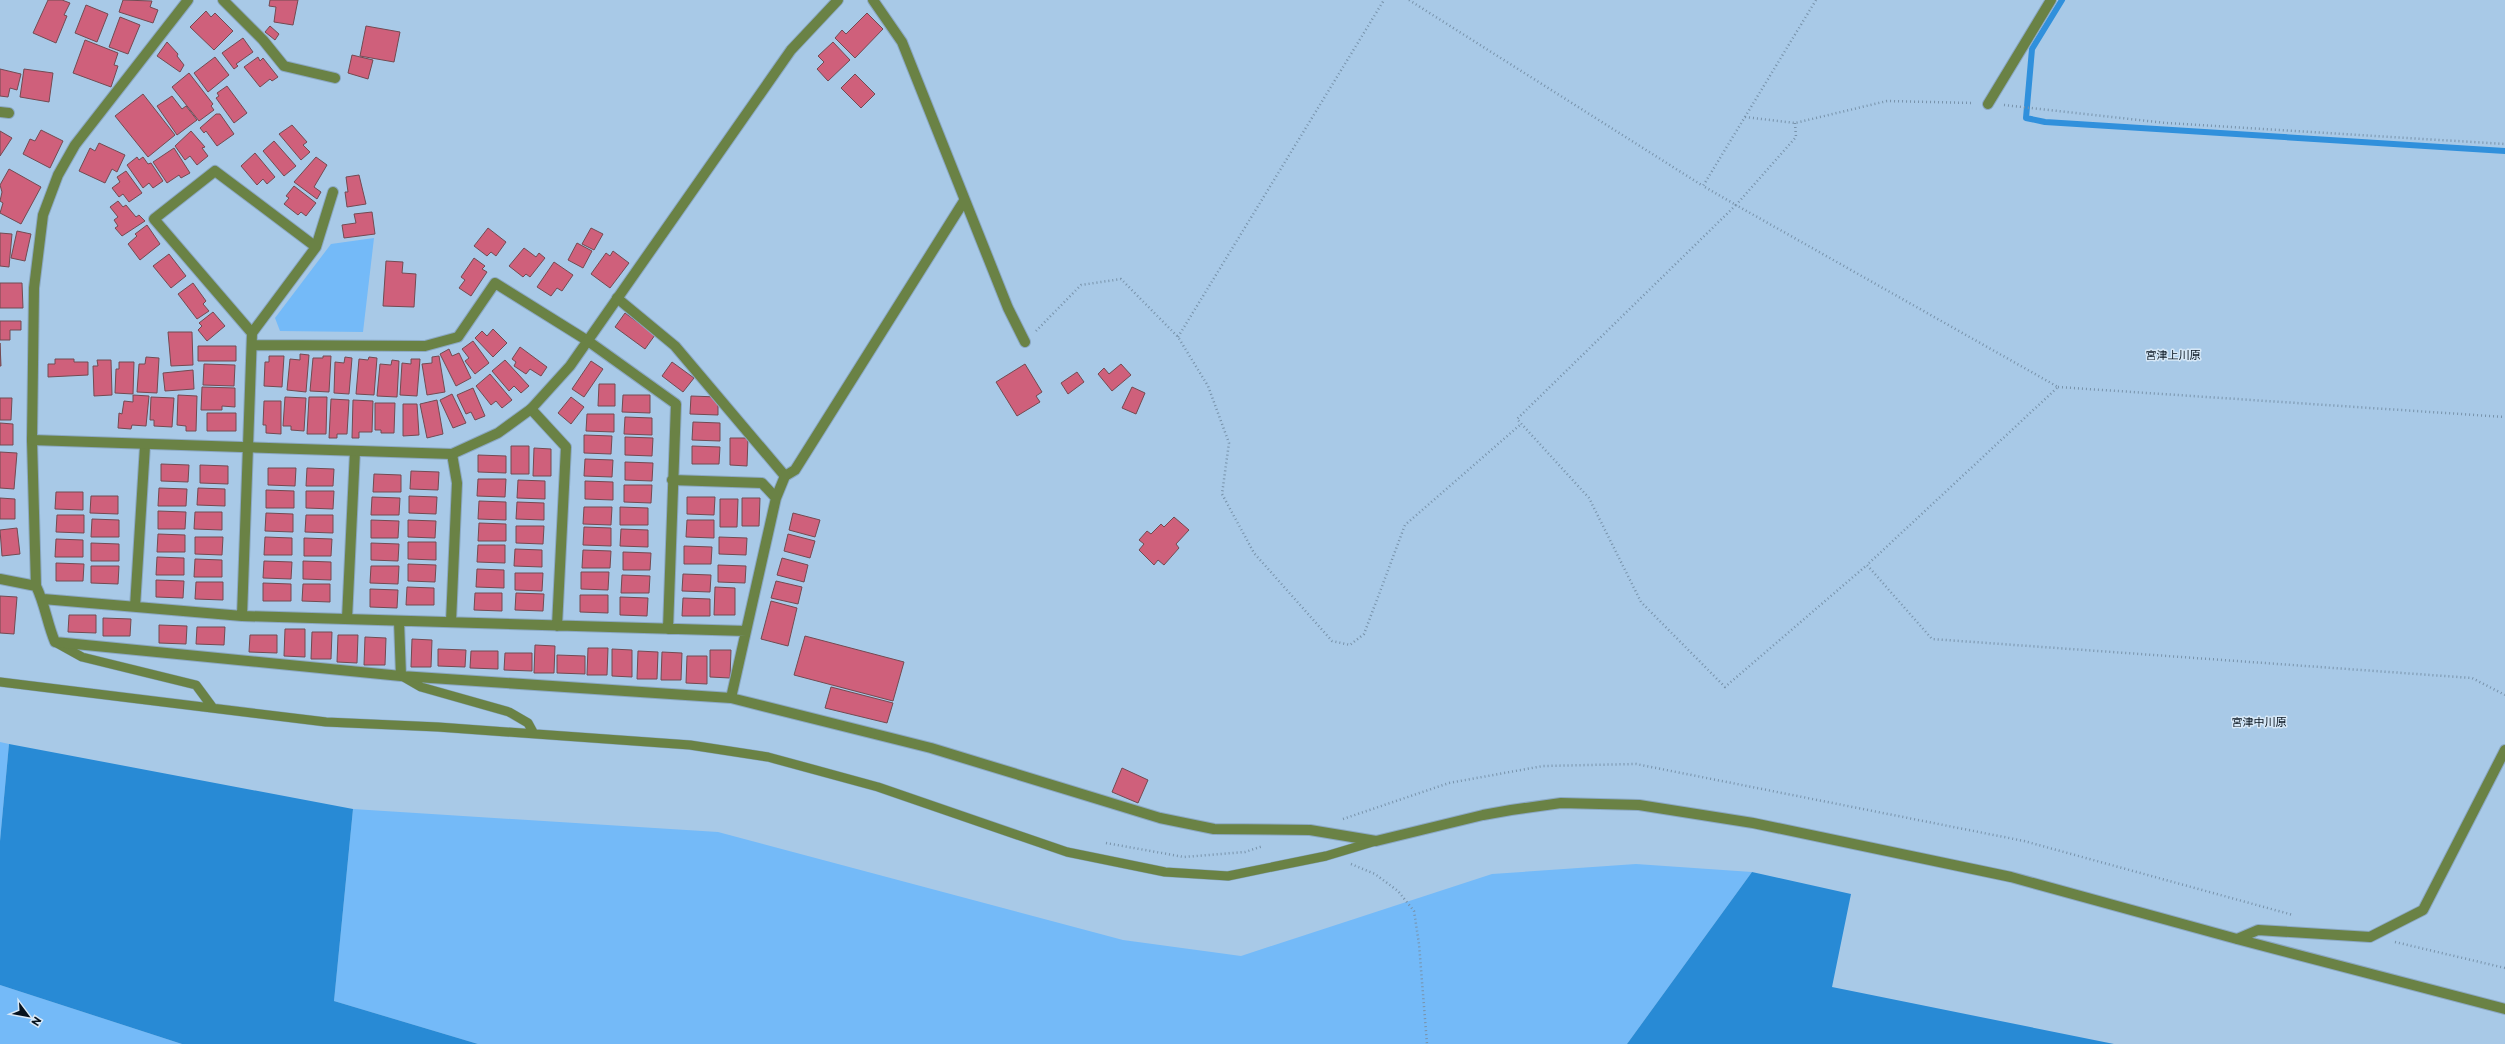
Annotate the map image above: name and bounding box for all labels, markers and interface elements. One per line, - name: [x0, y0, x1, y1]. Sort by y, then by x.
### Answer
- district label: 宮津上川原: [2146, 348, 2201, 361]
- district label: 宮津中川原: [2232, 715, 2287, 728]
- north arrow: [8, 996, 48, 1036]
- text: N: [29, 1015, 45, 1029]

